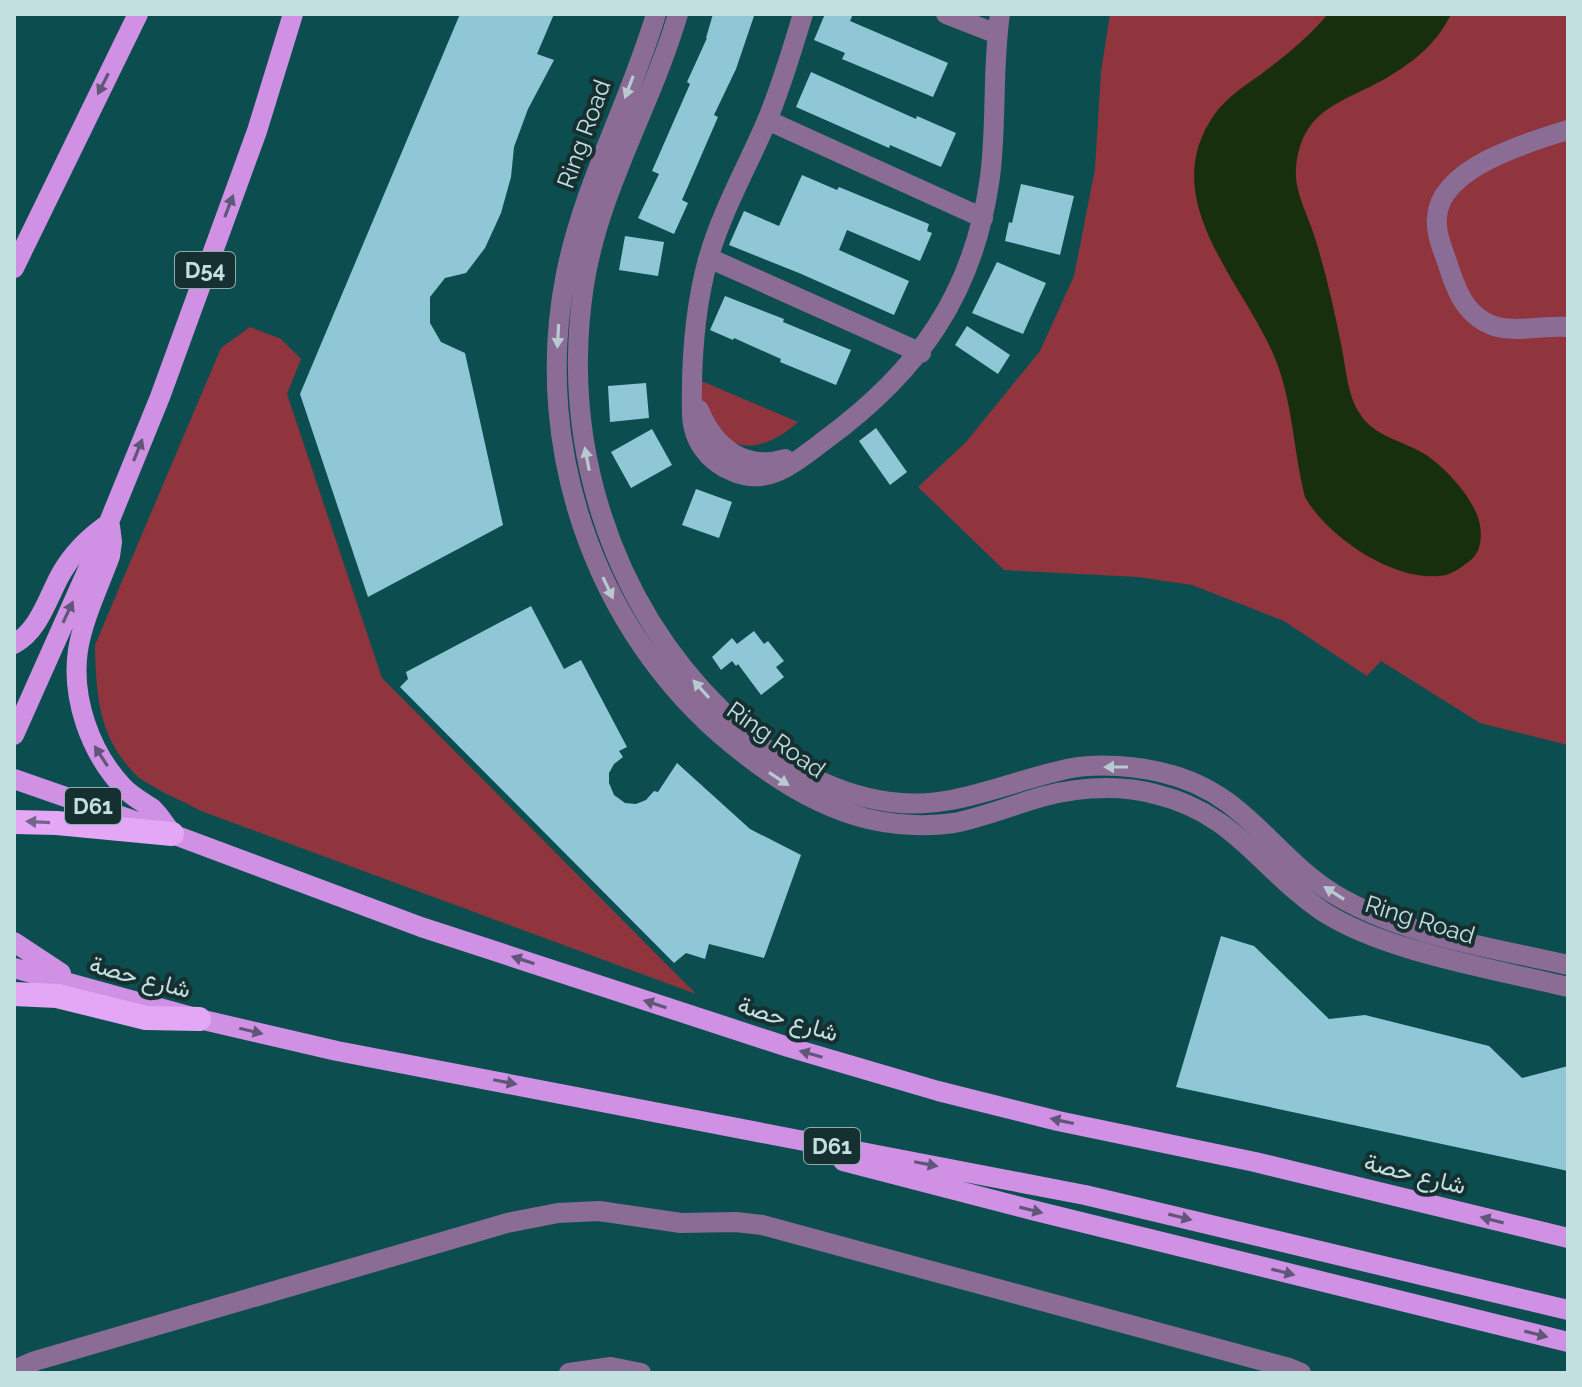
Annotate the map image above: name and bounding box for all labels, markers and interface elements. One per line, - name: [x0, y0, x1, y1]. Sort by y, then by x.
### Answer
- one-way arrow: [97, 72, 110, 95]
- one-way arrow: [622, 75, 635, 99]
- street label: Ring Road: [551, 76, 617, 192]
- one-way arrow: [223, 194, 236, 218]
- road number: D54: [175, 252, 235, 288]
- one-way arrow: [551, 324, 564, 349]
- one-way arrow: [132, 438, 145, 462]
- one-way arrow: [580, 446, 592, 471]
- one-way arrow: [601, 576, 615, 600]
- one-way arrow: [61, 601, 75, 624]
- one-way arrow: [693, 679, 710, 699]
- street label: Ring Road: [722, 695, 831, 784]
- one-way arrow: [95, 745, 109, 767]
- one-way arrow: [1103, 761, 1128, 773]
- one-way arrow: [768, 772, 789, 787]
- road number: D61: [65, 788, 121, 824]
- one-way arrow: [25, 816, 50, 829]
- one-way arrow: [1323, 886, 1345, 900]
- street label: Ring Road: [1362, 889, 1479, 950]
- street label: شارع حصة: [86, 949, 194, 1006]
- one-way arrow: [511, 954, 535, 966]
- street label: شارع حصة: [734, 990, 842, 1049]
- one-way arrow: [642, 997, 666, 1009]
- one-way arrow: [238, 1025, 263, 1038]
- one-way arrow: [798, 1047, 822, 1060]
- one-way arrow: [493, 1077, 518, 1089]
- one-way arrow: [1049, 1114, 1074, 1127]
- road number: D61: [804, 1128, 860, 1164]
- street label: شارع حصة: [1361, 1147, 1469, 1202]
- one-way arrow: [913, 1158, 938, 1171]
- one-way arrow: [1018, 1204, 1043, 1216]
- one-way arrow: [1168, 1211, 1193, 1223]
- one-way arrow: [1480, 1213, 1505, 1226]
- one-way arrow: [1271, 1266, 1296, 1279]
- one-way arrow: [1523, 1329, 1548, 1341]

